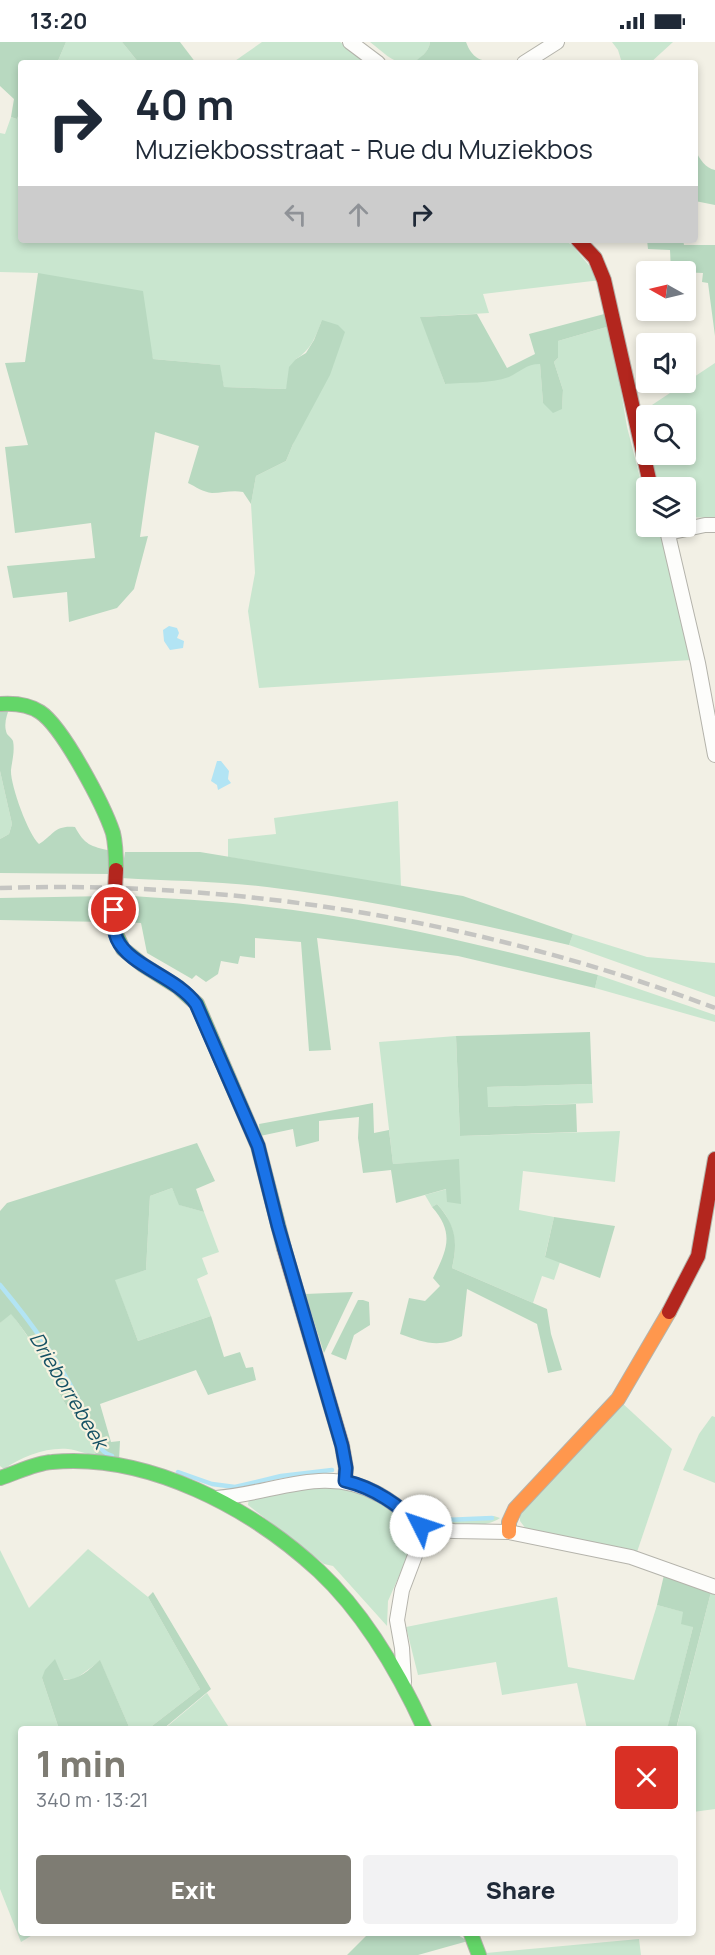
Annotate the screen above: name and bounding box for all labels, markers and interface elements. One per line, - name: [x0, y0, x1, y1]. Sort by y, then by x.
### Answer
- text: 13:20: [30, 6, 88, 36]
- text: 40 m: [135, 75, 234, 133]
- icon: right: [36, 84, 114, 162]
- text: Muziekbosstraat - Rue du Muziekbos: [135, 130, 593, 167]
- icon: left: [279, 198, 312, 231]
- icon: ahead: [342, 198, 375, 231]
- icon: right: [405, 198, 438, 231]
- north arrow: [636, 261, 696, 321]
- map controls: [636, 261, 696, 537]
- button: sound: [636, 333, 696, 393]
- button: search: [636, 405, 696, 465]
- button: layers: [636, 477, 696, 537]
- pin: [88, 884, 139, 935]
- icon: arrive: [97, 893, 130, 926]
- water label: Drieborrebeek: [24, 1327, 116, 1456]
- position arrow: [389, 1494, 453, 1558]
- text: 1 min: [36, 1739, 126, 1788]
- button: close: [615, 1746, 678, 1809]
- text: 340 m · 13:21: [36, 1786, 149, 1813]
- button: Exit: [36, 1855, 351, 1924]
- button: Share: [363, 1855, 678, 1924]

